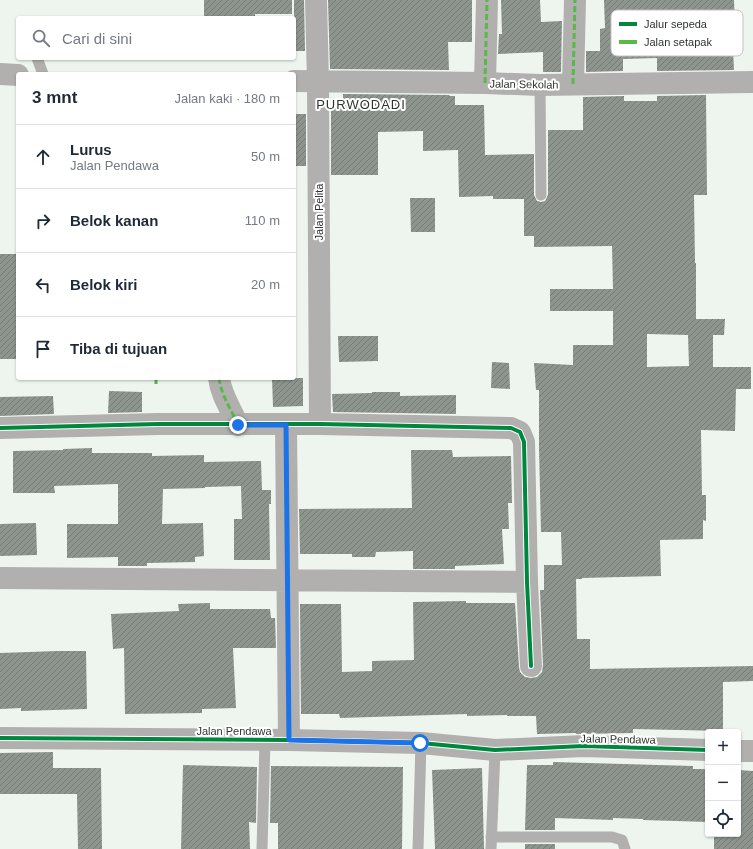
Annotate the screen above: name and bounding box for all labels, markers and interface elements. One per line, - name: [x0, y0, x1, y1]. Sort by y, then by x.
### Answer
- legend: [611, 10, 743, 56]
- search box: [16, 16, 296, 60]
- text: Jalur sepeda: [644, 18, 708, 30]
- icon: search: [30, 27, 52, 49]
- text: Cari di sini: [62, 30, 132, 47]
- text: Jalan setapak: [644, 36, 712, 48]
- street label: Jalan Sekolah: [489, 77, 559, 91]
- text: 3 mnt: [32, 88, 77, 107]
- text: Jalan kaki · 180 m: [175, 91, 280, 106]
- district label: PURWODADI: [316, 97, 406, 112]
- text: Lurus: [70, 141, 112, 158]
- icon: ahead: [32, 146, 54, 168]
- text: 50 m: [251, 149, 280, 164]
- text: Jalan Pendawa: [70, 158, 159, 173]
- street label: Jalan Pelita: [313, 183, 325, 240]
- icon: right: [32, 210, 54, 232]
- text: Belok kanan: [70, 212, 158, 229]
- text: 110 m: [245, 213, 280, 228]
- icon: left: [32, 274, 54, 296]
- text: Belok kiri: [70, 276, 138, 293]
- text: 20 m: [251, 277, 280, 292]
- icon: arrive: [32, 338, 54, 360]
- text: Tiba di tujuan: [70, 340, 167, 357]
- route end: [229, 416, 247, 434]
- street label: Jalan Pendawa: [196, 725, 272, 737]
- map controls: [705, 729, 741, 837]
- button: +: [705, 729, 741, 765]
- street label: Jalan Pendawa: [580, 732, 657, 746]
- route start: [411, 734, 429, 752]
- button: −: [705, 765, 741, 801]
- button: locate: [705, 801, 741, 837]

